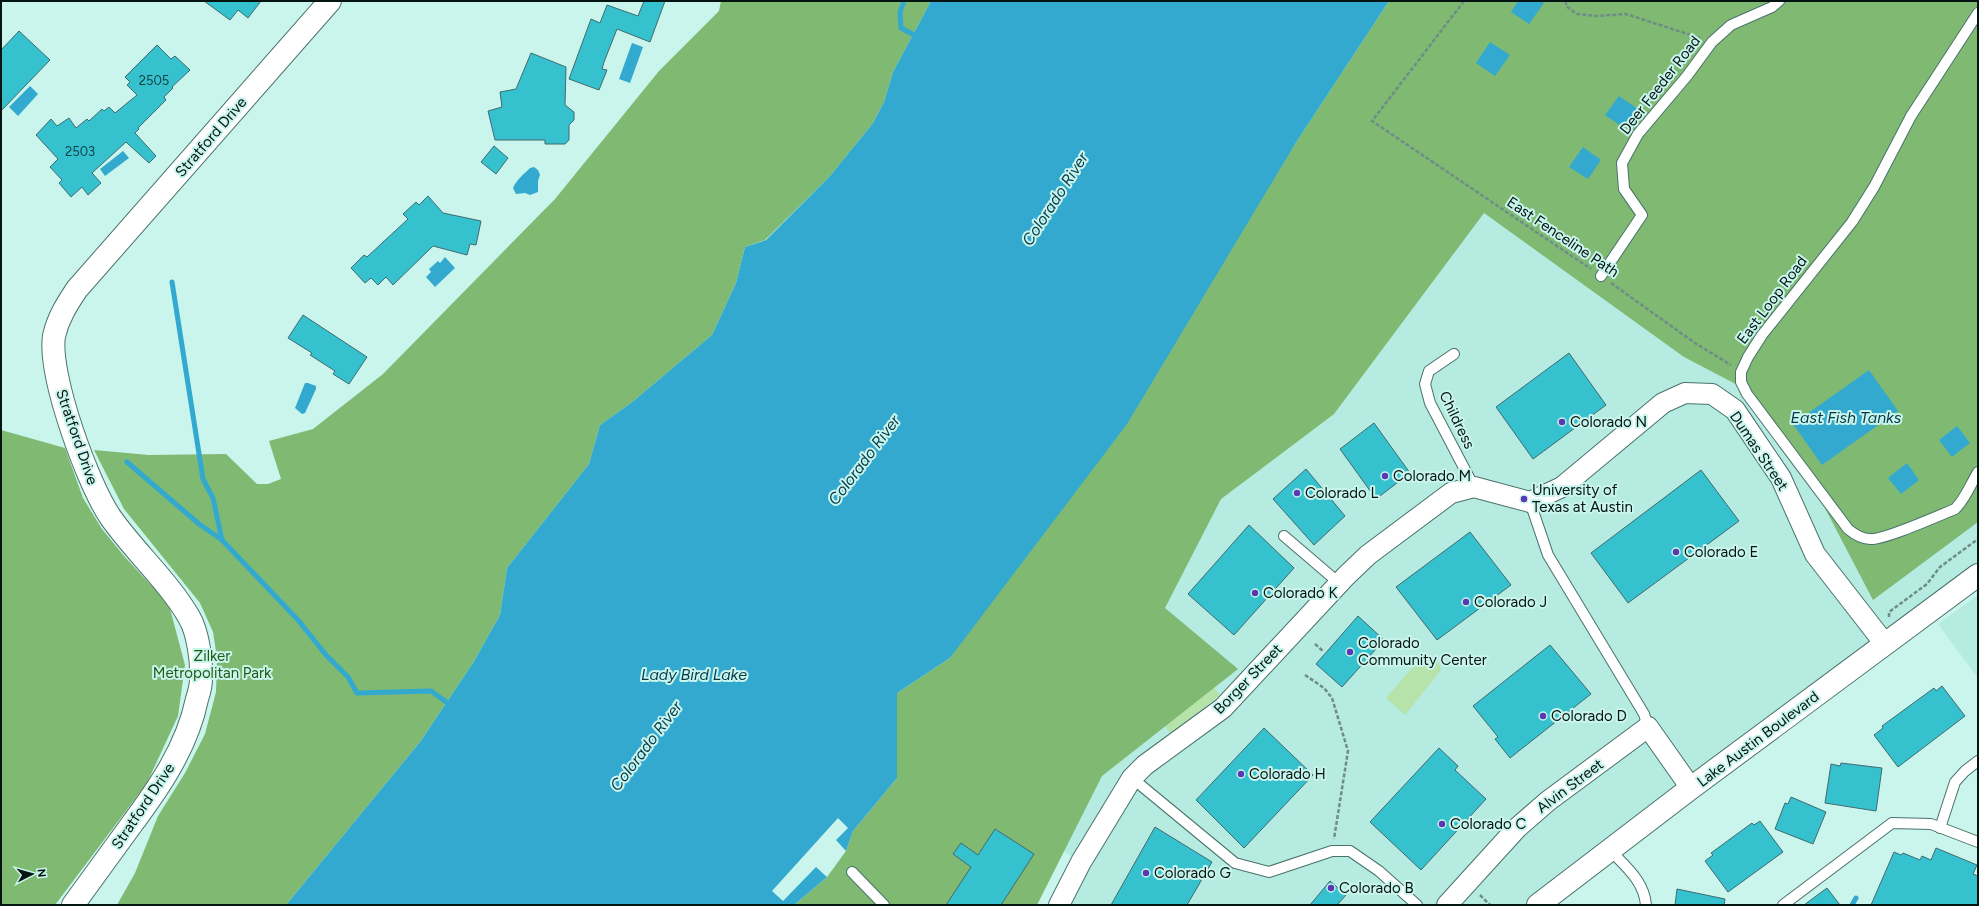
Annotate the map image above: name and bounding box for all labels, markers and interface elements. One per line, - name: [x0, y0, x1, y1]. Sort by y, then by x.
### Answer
- street label: Deer Feeder Road: [1616, 32, 1704, 138]
- house number: 2505: [139, 73, 169, 88]
- street label: Stratford Drive: [171, 93, 251, 181]
- house number: 2503: [65, 144, 95, 159]
- water label: Colorado River: [1018, 148, 1092, 249]
- street label: East Fenceline Path: [1504, 193, 1622, 281]
- street label: East Loop Road: [1733, 253, 1811, 347]
- street label: Stratford Drive: [52, 387, 102, 487]
- street label: Childress: [1435, 388, 1479, 452]
- street label: Dumas Street: [1726, 408, 1792, 494]
- water label: East Fish Tanks: [1791, 408, 1902, 427]
- water label: Colorado River: [824, 411, 904, 509]
- place label: Colorado N: [1570, 413, 1647, 431]
- marker: Colorado N: [1557, 417, 1567, 427]
- place label: Colorado M: [1393, 467, 1471, 485]
- marker: Colorado M: [1380, 471, 1390, 481]
- place label: University of Texas at Austin: [1532, 481, 1633, 516]
- place label: Colorado L: [1305, 484, 1378, 502]
- marker: Colorado L: [1292, 488, 1302, 498]
- marker: University of Texas at Austin: [1519, 494, 1529, 504]
- place label: Colorado E: [1684, 543, 1758, 561]
- marker: Colorado E: [1671, 547, 1681, 557]
- place label: Colorado K: [1263, 584, 1338, 602]
- marker: Colorado K: [1250, 588, 1260, 598]
- place label: Colorado J: [1474, 593, 1547, 611]
- marker: Colorado J: [1461, 597, 1471, 607]
- place label: Colorado Community Center: [1358, 634, 1487, 669]
- street label: Borger Street: [1210, 640, 1286, 718]
- park label: Zilker Metropolitan Park: [153, 647, 272, 682]
- marker: Colorado Community Center: [1345, 647, 1355, 657]
- water label: Lady Bird Lake: [641, 665, 747, 684]
- street label: Lake Austin Boulevard: [1694, 687, 1822, 791]
- water label: Colorado River: [606, 697, 686, 795]
- place label: Colorado D: [1551, 707, 1627, 725]
- marker: Colorado D: [1538, 711, 1548, 721]
- street label: Alvin Street: [1533, 755, 1607, 817]
- street label: Stratford Drive: [108, 760, 178, 852]
- place label: Colorado H: [1249, 765, 1326, 783]
- marker: Colorado H: [1236, 769, 1246, 779]
- place label: Colorado C: [1450, 815, 1526, 833]
- marker: Colorado C: [1437, 819, 1447, 829]
- north arrow: [12, 854, 52, 894]
- place label: Colorado G: [1154, 864, 1231, 882]
- text: N: [35, 868, 48, 878]
- marker: Colorado G: [1141, 868, 1151, 878]
- place label: Colorado B: [1339, 879, 1414, 897]
- marker: Colorado B: [1326, 883, 1336, 893]

